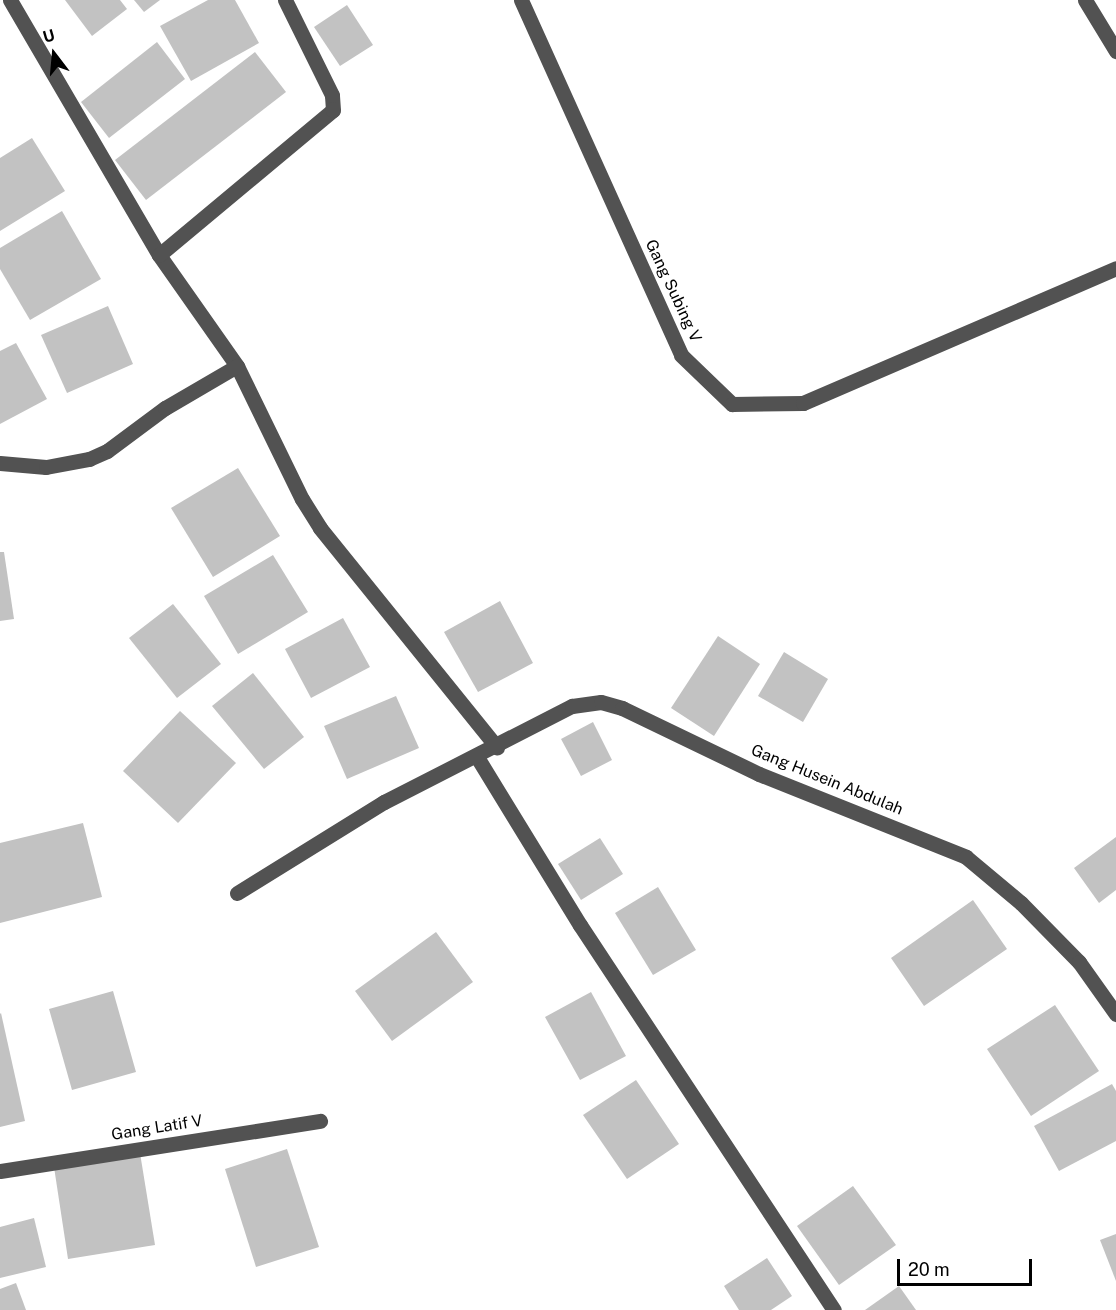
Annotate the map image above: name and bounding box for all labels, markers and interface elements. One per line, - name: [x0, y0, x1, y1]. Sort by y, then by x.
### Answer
- north arrow: [24, 24, 84, 84]
- text: U: [41, 25, 57, 47]
- street label: Gang Subing V: [641, 237, 705, 345]
- street label: Gang Husein Abdulah: [748, 741, 906, 819]
- street label: Gang Latif V: [110, 1111, 204, 1145]
- scale bar: [900, 1247, 1035, 1285]
- text: 20 m: [908, 1259, 950, 1280]

